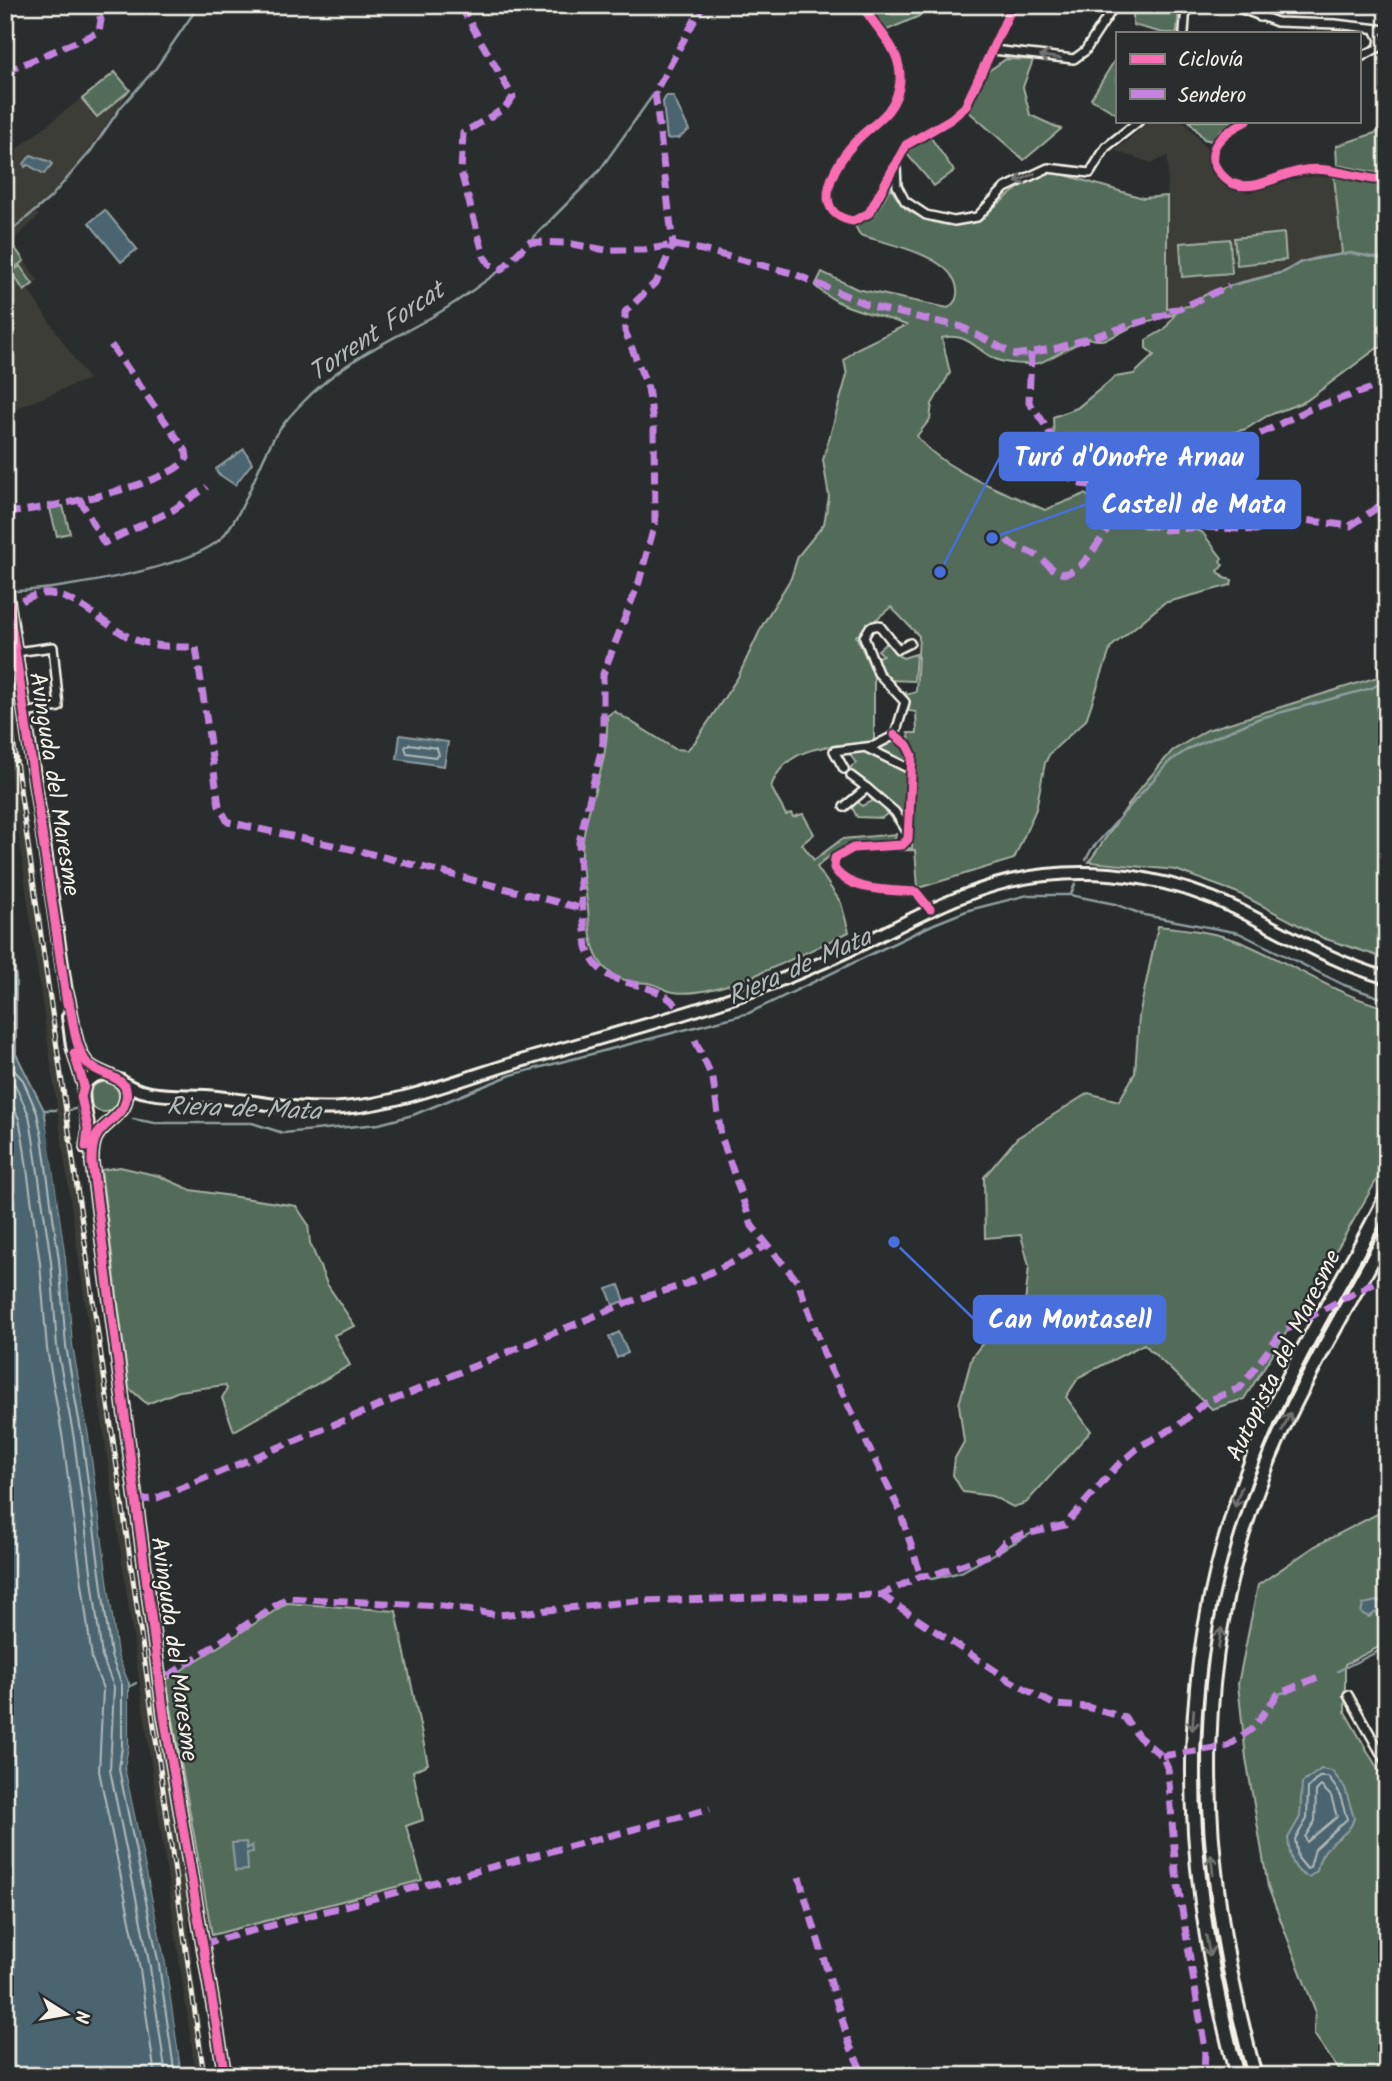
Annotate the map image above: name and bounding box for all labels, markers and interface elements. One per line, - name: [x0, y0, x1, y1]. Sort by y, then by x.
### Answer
- legend: [1116, 32, 1360, 122]
- text: Ciclovía: [1178, 44, 1243, 77]
- one-way arrow: [1039, 50, 1062, 63]
- text: Sendero: [1178, 80, 1246, 113]
- one-way arrow: [1015, 171, 1036, 185]
- water label: Torrent Forcat: [300, 269, 457, 394]
- callout: Turó d'Onofre Arnau: [1000, 433, 1258, 480]
- text: Turó d'Onofre Arnau: [1014, 438, 1244, 480]
- callout: Castell de Mata: [1087, 481, 1300, 528]
- text: Castell de Mata: [1102, 485, 1286, 527]
- street label: Avinguda del Maresme: [17, 669, 91, 899]
- water label: Riera de Mata: [721, 917, 881, 1018]
- water label: Riera de Mata: [166, 1086, 324, 1134]
- street label: Autopista del Maresme: [1216, 1243, 1353, 1468]
- callout: Can Montasell: [974, 1296, 1165, 1343]
- text: Can Montasell: [988, 1300, 1152, 1342]
- one-way arrow: [1280, 1412, 1293, 1433]
- one-way arrow: [1231, 1486, 1243, 1508]
- street label: Avinguda del Maresme: [138, 1534, 209, 1764]
- one-way arrow: [1214, 1628, 1227, 1650]
- one-way arrow: [1186, 1708, 1199, 1730]
- one-way arrow: [1206, 1854, 1219, 1877]
- one-way arrow: [1202, 1934, 1215, 1957]
- north arrow: [32, 1980, 102, 2050]
- text: N: [65, 2008, 97, 2026]

